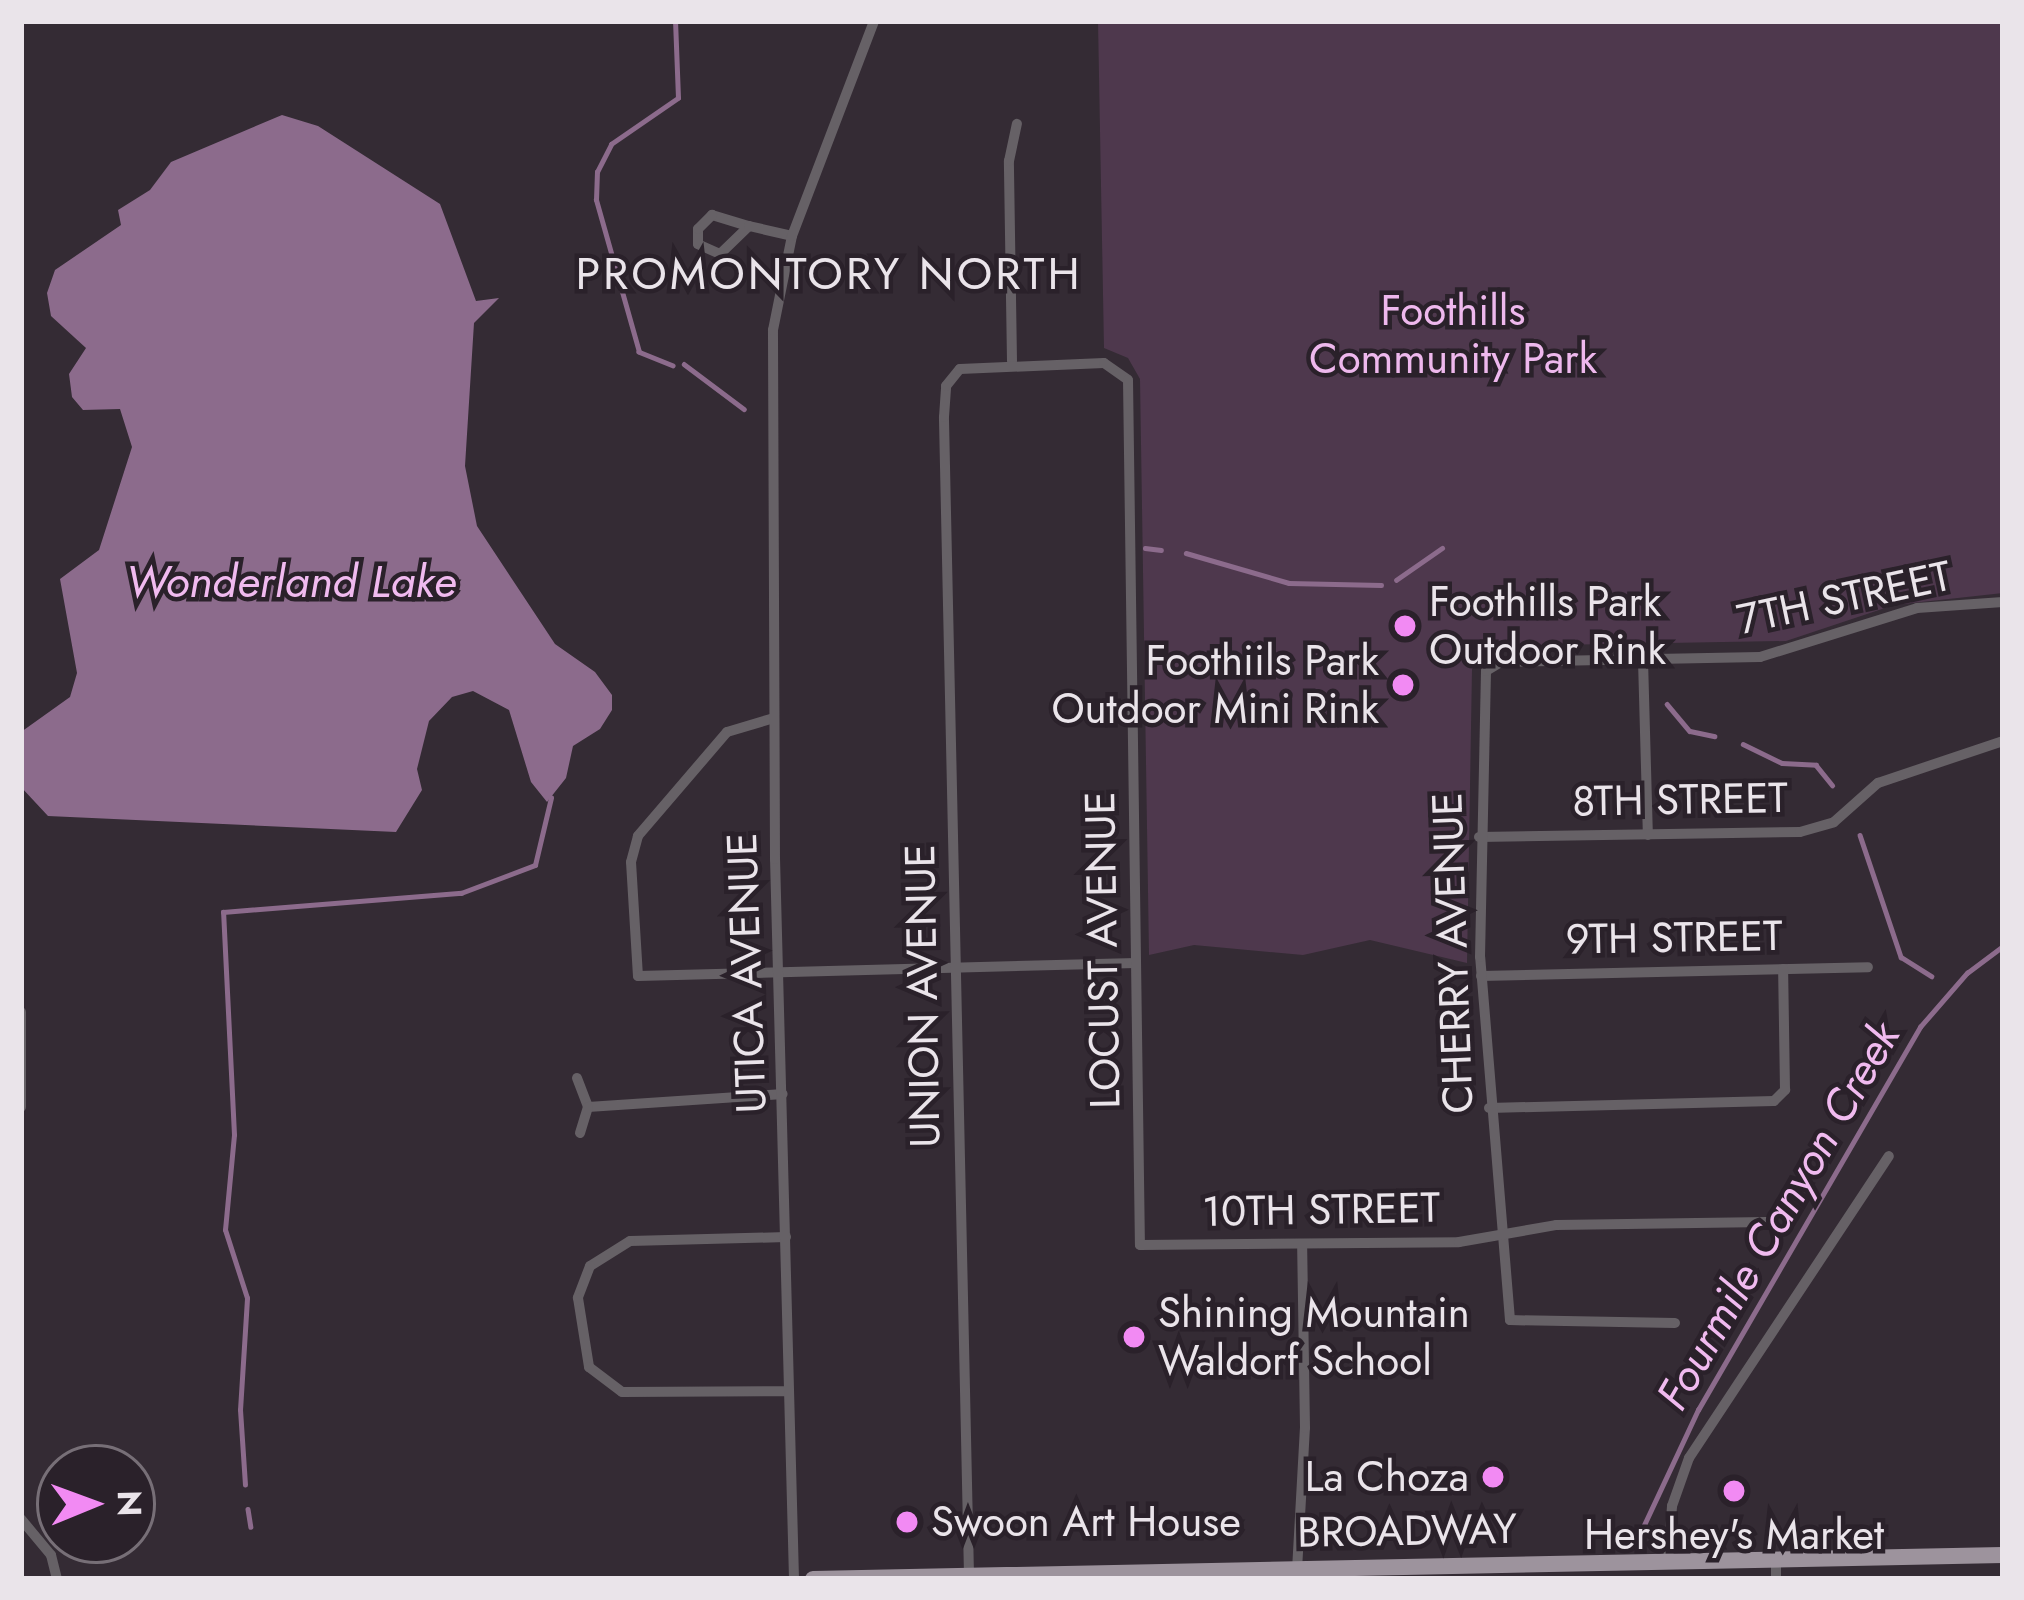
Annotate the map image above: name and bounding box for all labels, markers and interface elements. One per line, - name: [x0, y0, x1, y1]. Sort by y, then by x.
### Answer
- district label: PROMONTORY NORTH: [575, 247, 1083, 301]
- park label: Foothills Community Park: [1309, 286, 1597, 385]
- street label: 7TH STREET: [1732, 551, 1956, 645]
- water label: Wonderland Lake: [126, 555, 456, 609]
- place label: Foothills Park Outdoor Rink: [1429, 577, 1666, 676]
- marker: Foothills Park Outdoor Rink: [1392, 613, 1418, 639]
- place label: Foothiils Park Outdoor Mini Rink: [1051, 636, 1379, 734]
- marker: Foothiils Park Outdoor Mini Rink: [1390, 672, 1416, 698]
- street label: 8TH STREET: [1572, 773, 1788, 827]
- street label: LOCUST AVENUE: [1075, 791, 1131, 1109]
- street label: CHERRY AVENUE: [1422, 792, 1484, 1114]
- street label: UTICA AVENUE: [717, 832, 777, 1114]
- street label: UNION AVENUE: [895, 844, 951, 1148]
- street label: 9TH STREET: [1565, 911, 1783, 965]
- water label: Fourmile Canyon Creek: [1645, 1013, 1911, 1419]
- street label: 10TH STREET: [1202, 1183, 1440, 1237]
- place label: Shining Mountain Waldorf School: [1158, 1288, 1470, 1386]
- marker: Shining Mountain Waldorf School: [1121, 1324, 1147, 1350]
- north arrow: [36, 1444, 156, 1564]
- place label: La Choza: [1305, 1452, 1469, 1502]
- marker: La Choza: [1480, 1464, 1506, 1490]
- marker: Hershey's Market: [1721, 1478, 1747, 1504]
- text: N: [106, 1490, 153, 1517]
- place label: Swoon Art House: [931, 1497, 1241, 1547]
- street label: BROADWAY: [1297, 1504, 1517, 1558]
- marker: Swoon Art House: [894, 1509, 920, 1535]
- place label: Hershey's Market: [1584, 1510, 1884, 1560]

